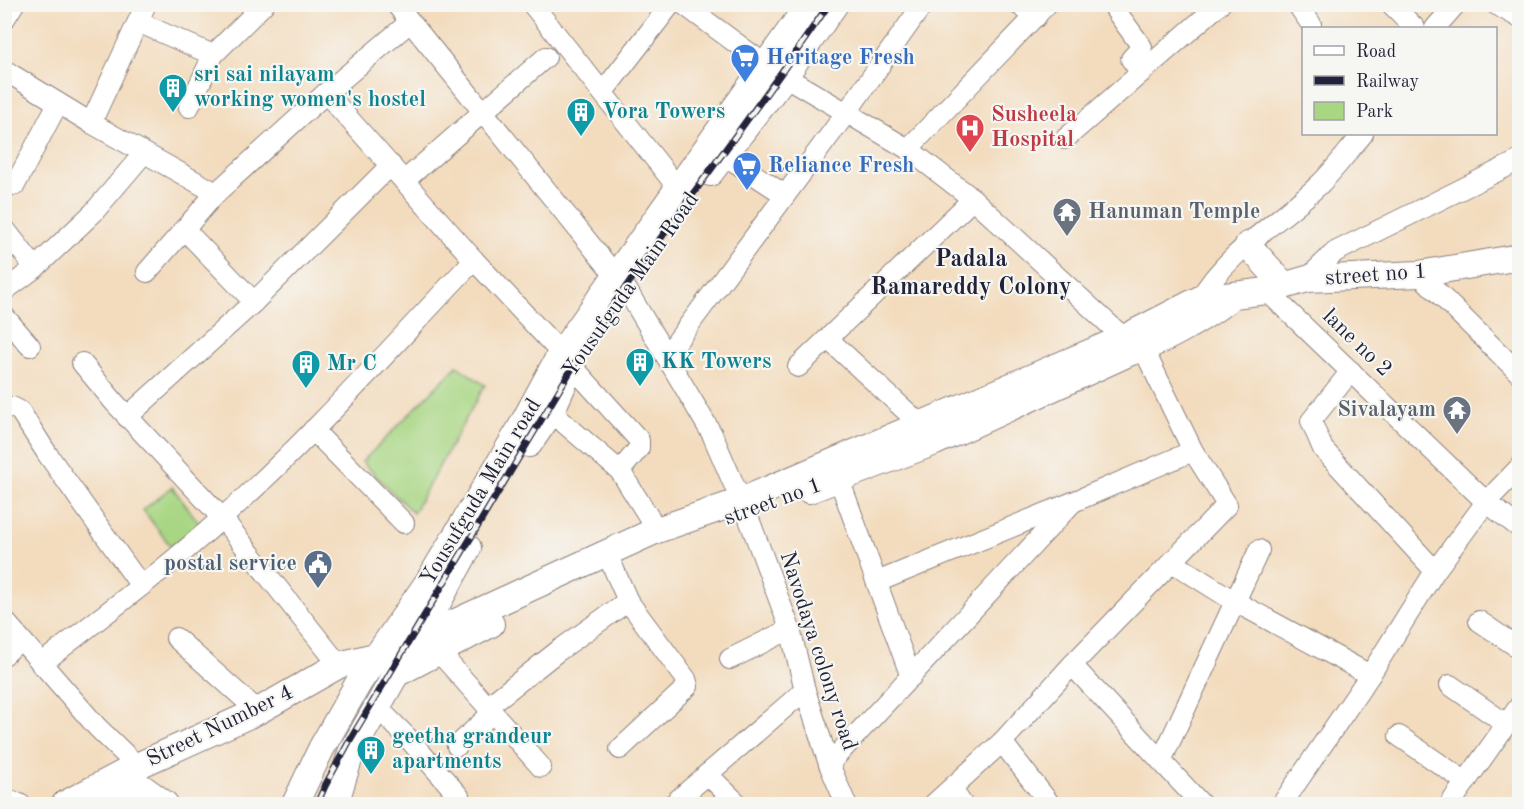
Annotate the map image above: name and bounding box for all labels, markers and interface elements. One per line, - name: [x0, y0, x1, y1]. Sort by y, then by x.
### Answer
- legend: [1302, 27, 1497, 135]
- supermarket icon: Heritage Fresh: [729, 42, 761, 84]
- text: Road: [1356, 43, 1396, 61]
- place label: Heritage Fresh: [766, 47, 915, 69]
- place label: sri sai nilayam working women's hostel: [194, 64, 426, 111]
- building icon: sri sai nilayam working women's hostel: [157, 72, 189, 114]
- text: Railway: [1356, 73, 1419, 91]
- building icon: Vora Towers: [565, 96, 597, 138]
- place label: Vora Towers: [602, 101, 725, 123]
- text: Park: [1356, 103, 1393, 121]
- place label: Susheela Hospital: [991, 104, 1077, 151]
- hospital icon: Susheela Hospital: [954, 112, 986, 154]
- supermarket icon: Reliance Fresh: [731, 150, 763, 192]
- place label: Reliance Fresh: [768, 155, 914, 177]
- street label: Yousufguda Main Road: [559, 189, 703, 381]
- temple icon: Hanuman Temple: [1051, 196, 1083, 238]
- place label: Hanuman Temple: [1088, 201, 1260, 223]
- district label: Padala Ramareddy Colony: [870, 248, 1072, 300]
- street label: street no 1: [1324, 260, 1428, 290]
- street label: lane no 2: [1318, 305, 1396, 381]
- building icon: KK Towers: [624, 346, 656, 388]
- building icon: Mr C: [290, 348, 322, 390]
- place label: KK Towers: [661, 351, 771, 373]
- place label: Mr C: [327, 353, 377, 375]
- temple icon: Sivalayam: [1441, 394, 1473, 436]
- street label: Yousufguda Main road: [417, 395, 545, 589]
- place label: Sivalayam: [1337, 399, 1436, 421]
- street label: street no 1: [721, 474, 825, 530]
- public building icon: postal service: [302, 548, 334, 590]
- street label: Navodaya colony road: [775, 549, 861, 753]
- place label: postal service: [164, 553, 297, 575]
- street label: Street Number 4: [143, 681, 297, 771]
- place label: geetha grandeur apartments: [392, 726, 552, 773]
- building icon: geetha grandeur apartments: [355, 734, 387, 776]

